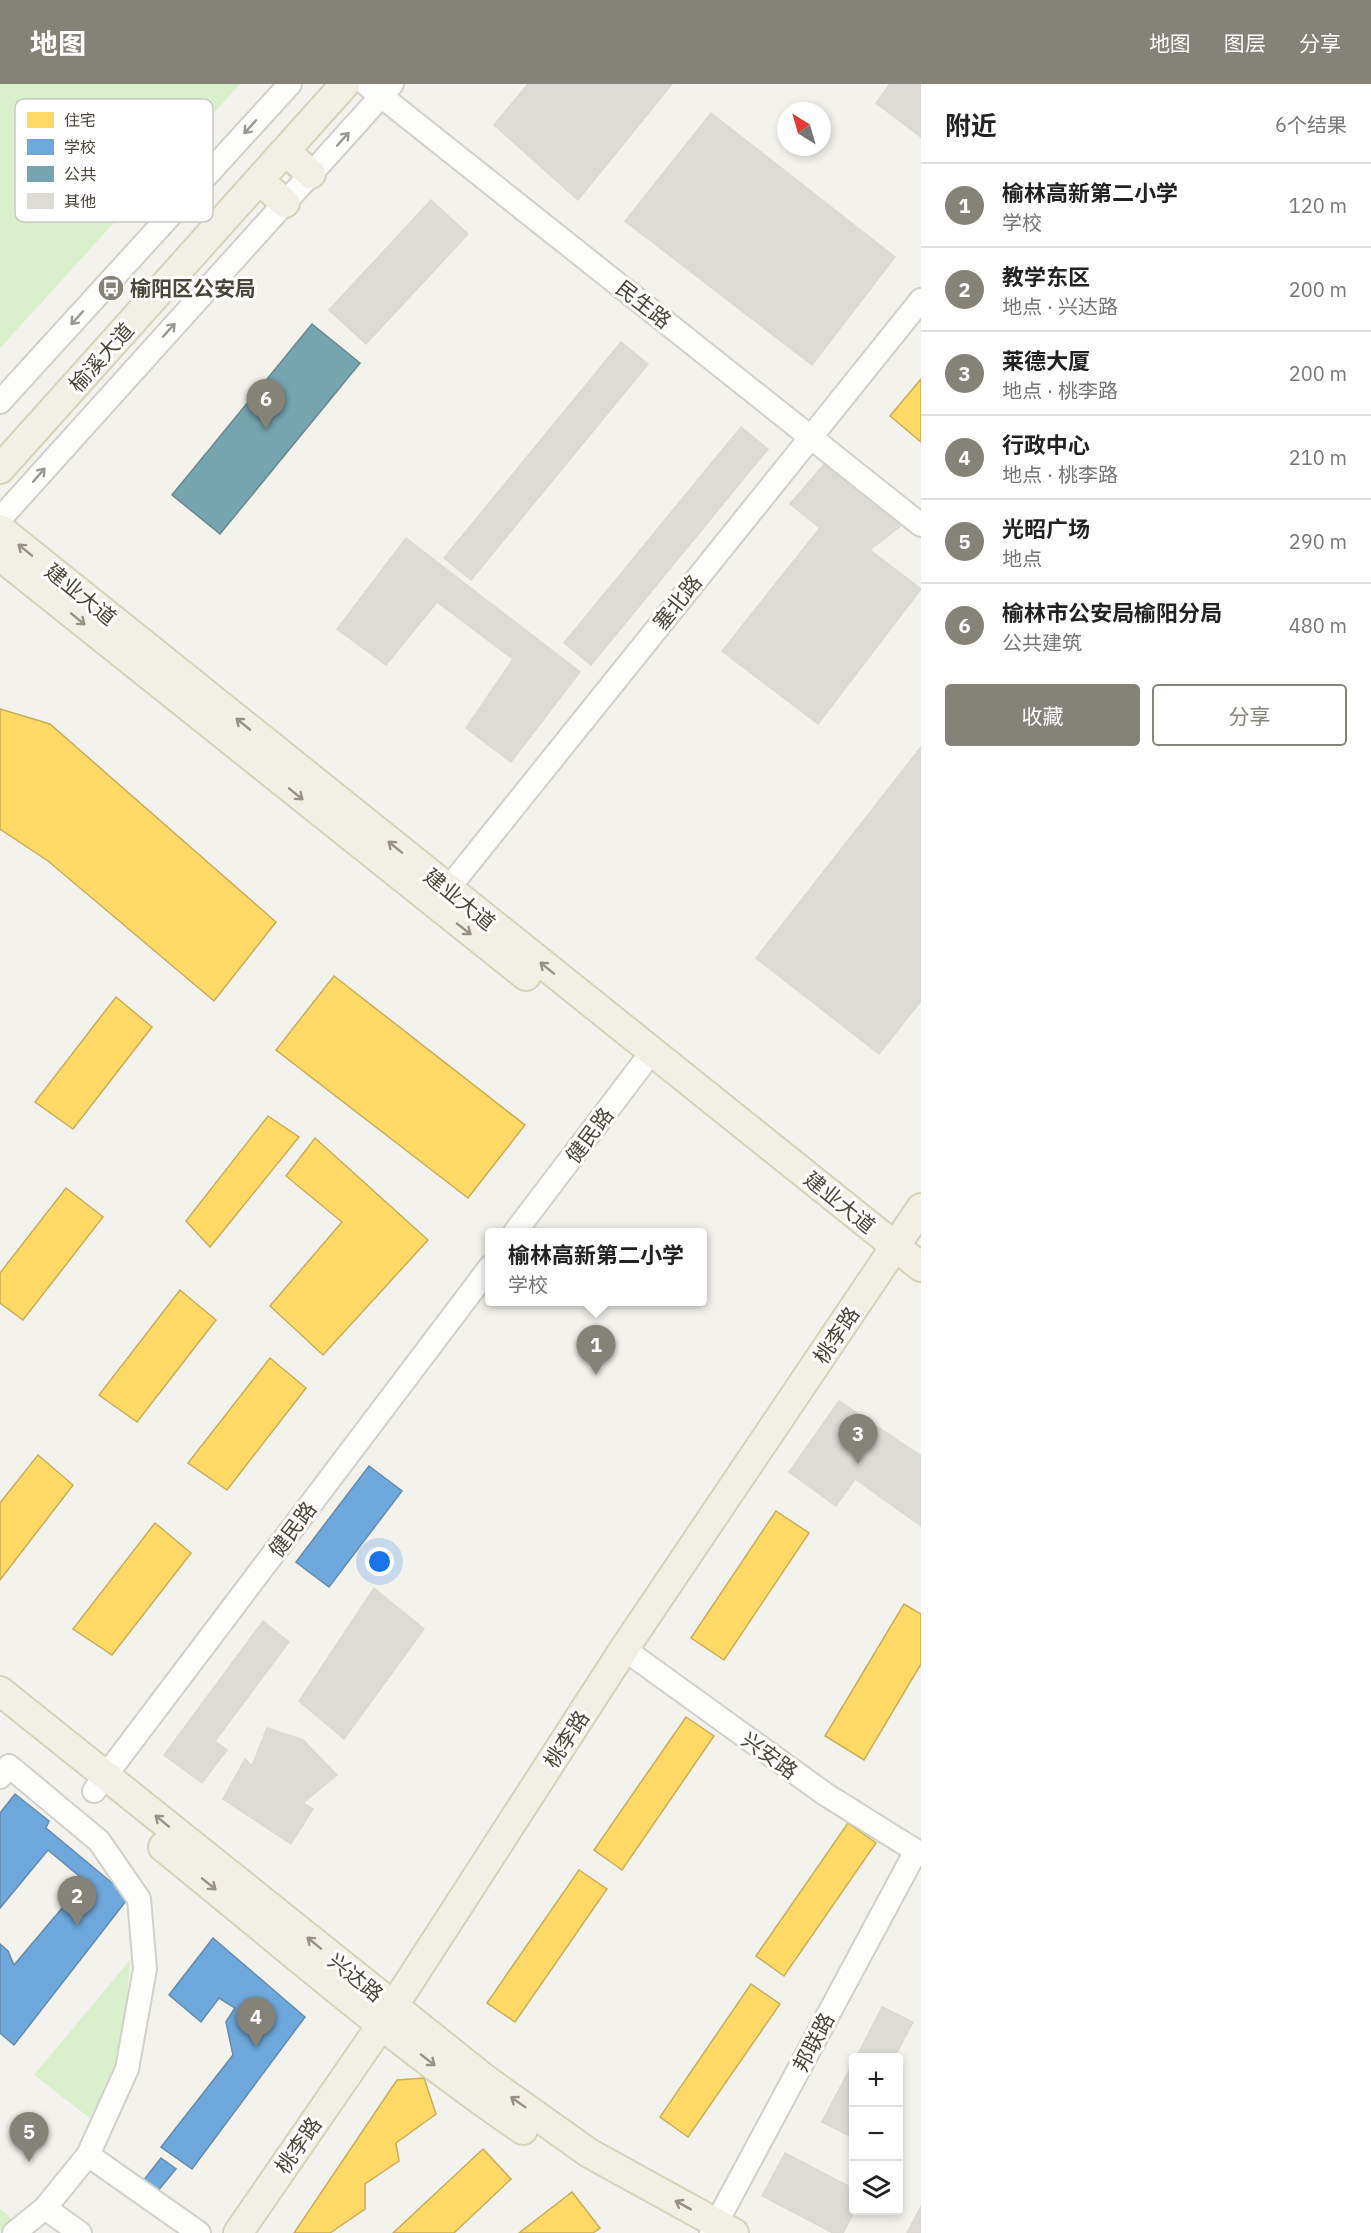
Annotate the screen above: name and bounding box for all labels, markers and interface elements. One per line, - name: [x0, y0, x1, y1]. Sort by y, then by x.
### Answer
- text: 地图: [30, 25, 86, 62]
- text: 地图: [1149, 29, 1191, 57]
- text: 图层: [1224, 29, 1266, 57]
- text: 分享: [1299, 29, 1341, 57]
- legend: [15, 99, 213, 222]
- north arrow: [777, 102, 831, 156]
- text: 附近: [945, 108, 997, 142]
- text: 住宅: [64, 110, 96, 130]
- text: 6个结果: [1275, 111, 1347, 138]
- one-way arrow: [244, 119, 258, 134]
- one-way arrow: [336, 132, 350, 147]
- text: 学校: [64, 137, 96, 157]
- text: 公共: [64, 164, 96, 184]
- text: 榆林高新第二小学: [1002, 178, 1178, 207]
- text: 其他: [64, 191, 96, 211]
- text: 1: [959, 192, 971, 219]
- text: 120 m: [1289, 192, 1347, 219]
- text: 学校: [1002, 209, 1042, 236]
- text: 教学东区: [1002, 262, 1090, 291]
- bus stop icon: 榆阳区公安局: [96, 273, 126, 303]
- place label: 榆阳区公安局: [130, 274, 256, 302]
- street label: 民生路: [611, 274, 677, 334]
- text: 2: [959, 276, 971, 303]
- text: 200 m: [1289, 276, 1347, 303]
- text: 地点 · 兴达路: [1002, 293, 1118, 320]
- one-way arrow: [70, 310, 84, 325]
- street label: 榆溪大道: [62, 316, 140, 398]
- one-way arrow: [162, 323, 176, 338]
- text: 莱德大厦: [1002, 346, 1090, 375]
- text: 3: [959, 360, 971, 387]
- text: 200 m: [1289, 360, 1347, 387]
- text: 地点 · 桃李路: [1002, 377, 1118, 404]
- pin: 6: [246, 380, 286, 429]
- text: 行政中心: [1002, 430, 1090, 459]
- text: 4: [959, 444, 971, 471]
- text: 210 m: [1289, 444, 1347, 471]
- text: 地点 · 桃李路: [1002, 461, 1118, 488]
- one-way arrow: [32, 467, 45, 483]
- text: 光昭广场: [1002, 514, 1090, 543]
- text: 5: [959, 528, 971, 555]
- text: 290 m: [1289, 528, 1347, 555]
- one-way arrow: [18, 543, 34, 556]
- text: 地点: [1002, 545, 1042, 572]
- street label: 建业大道: [40, 557, 122, 631]
- street label: 塞北路: [646, 569, 708, 635]
- text: 榆林市公安局榆阳分局: [1002, 598, 1222, 627]
- text: 6: [959, 612, 971, 639]
- text: 480 m: [1289, 612, 1347, 639]
- one-way arrow: [70, 613, 86, 626]
- text: 公共建筑: [1002, 629, 1082, 656]
- button: 收藏: [945, 684, 1140, 746]
- button: 分享: [1152, 684, 1347, 746]
- one-way arrow: [235, 718, 251, 731]
- one-way arrow: [288, 787, 303, 801]
- one-way arrow: [387, 840, 403, 853]
- street label: 建业大道: [419, 862, 501, 936]
- one-way arrow: [456, 922, 472, 935]
- one-way arrow: [539, 962, 555, 975]
- street label: 健民路: [559, 1101, 619, 1169]
- street label: 建业大道: [799, 1165, 881, 1239]
- popup: [485, 1228, 707, 1306]
- text: 榆林高新第二小学: [508, 1240, 684, 1269]
- text: 学校: [508, 1271, 548, 1298]
- street label: 桃李路: [807, 1301, 865, 1369]
- pin: 1: [576, 1326, 616, 1375]
- pin: 3: [838, 1414, 878, 1464]
- street label: 健民路: [262, 1495, 322, 1563]
- your location: [365, 1547, 394, 1576]
- street label: 桃李路: [537, 1705, 595, 1773]
- street label: 兴安路: [736, 1725, 804, 1785]
- one-way arrow: [155, 1814, 170, 1828]
- pin: 2: [58, 1876, 97, 1926]
- one-way arrow: [201, 1878, 217, 1891]
- one-way arrow: [306, 1937, 322, 1950]
- street label: 兴达路: [323, 1946, 389, 2008]
- pin: 4: [236, 1998, 276, 2047]
- street label: 邦联路: [786, 2008, 840, 2076]
- one-way arrow: [420, 2053, 436, 2066]
- map controls: [849, 2053, 903, 2215]
- button: +: [849, 2053, 903, 2107]
- one-way arrow: [510, 2096, 526, 2108]
- button: −: [849, 2107, 903, 2161]
- street label: 桃李路: [268, 2111, 328, 2179]
- pin: 5: [9, 2112, 48, 2162]
- button: layers: [849, 2161, 903, 2215]
- one-way arrow: [675, 2199, 692, 2211]

